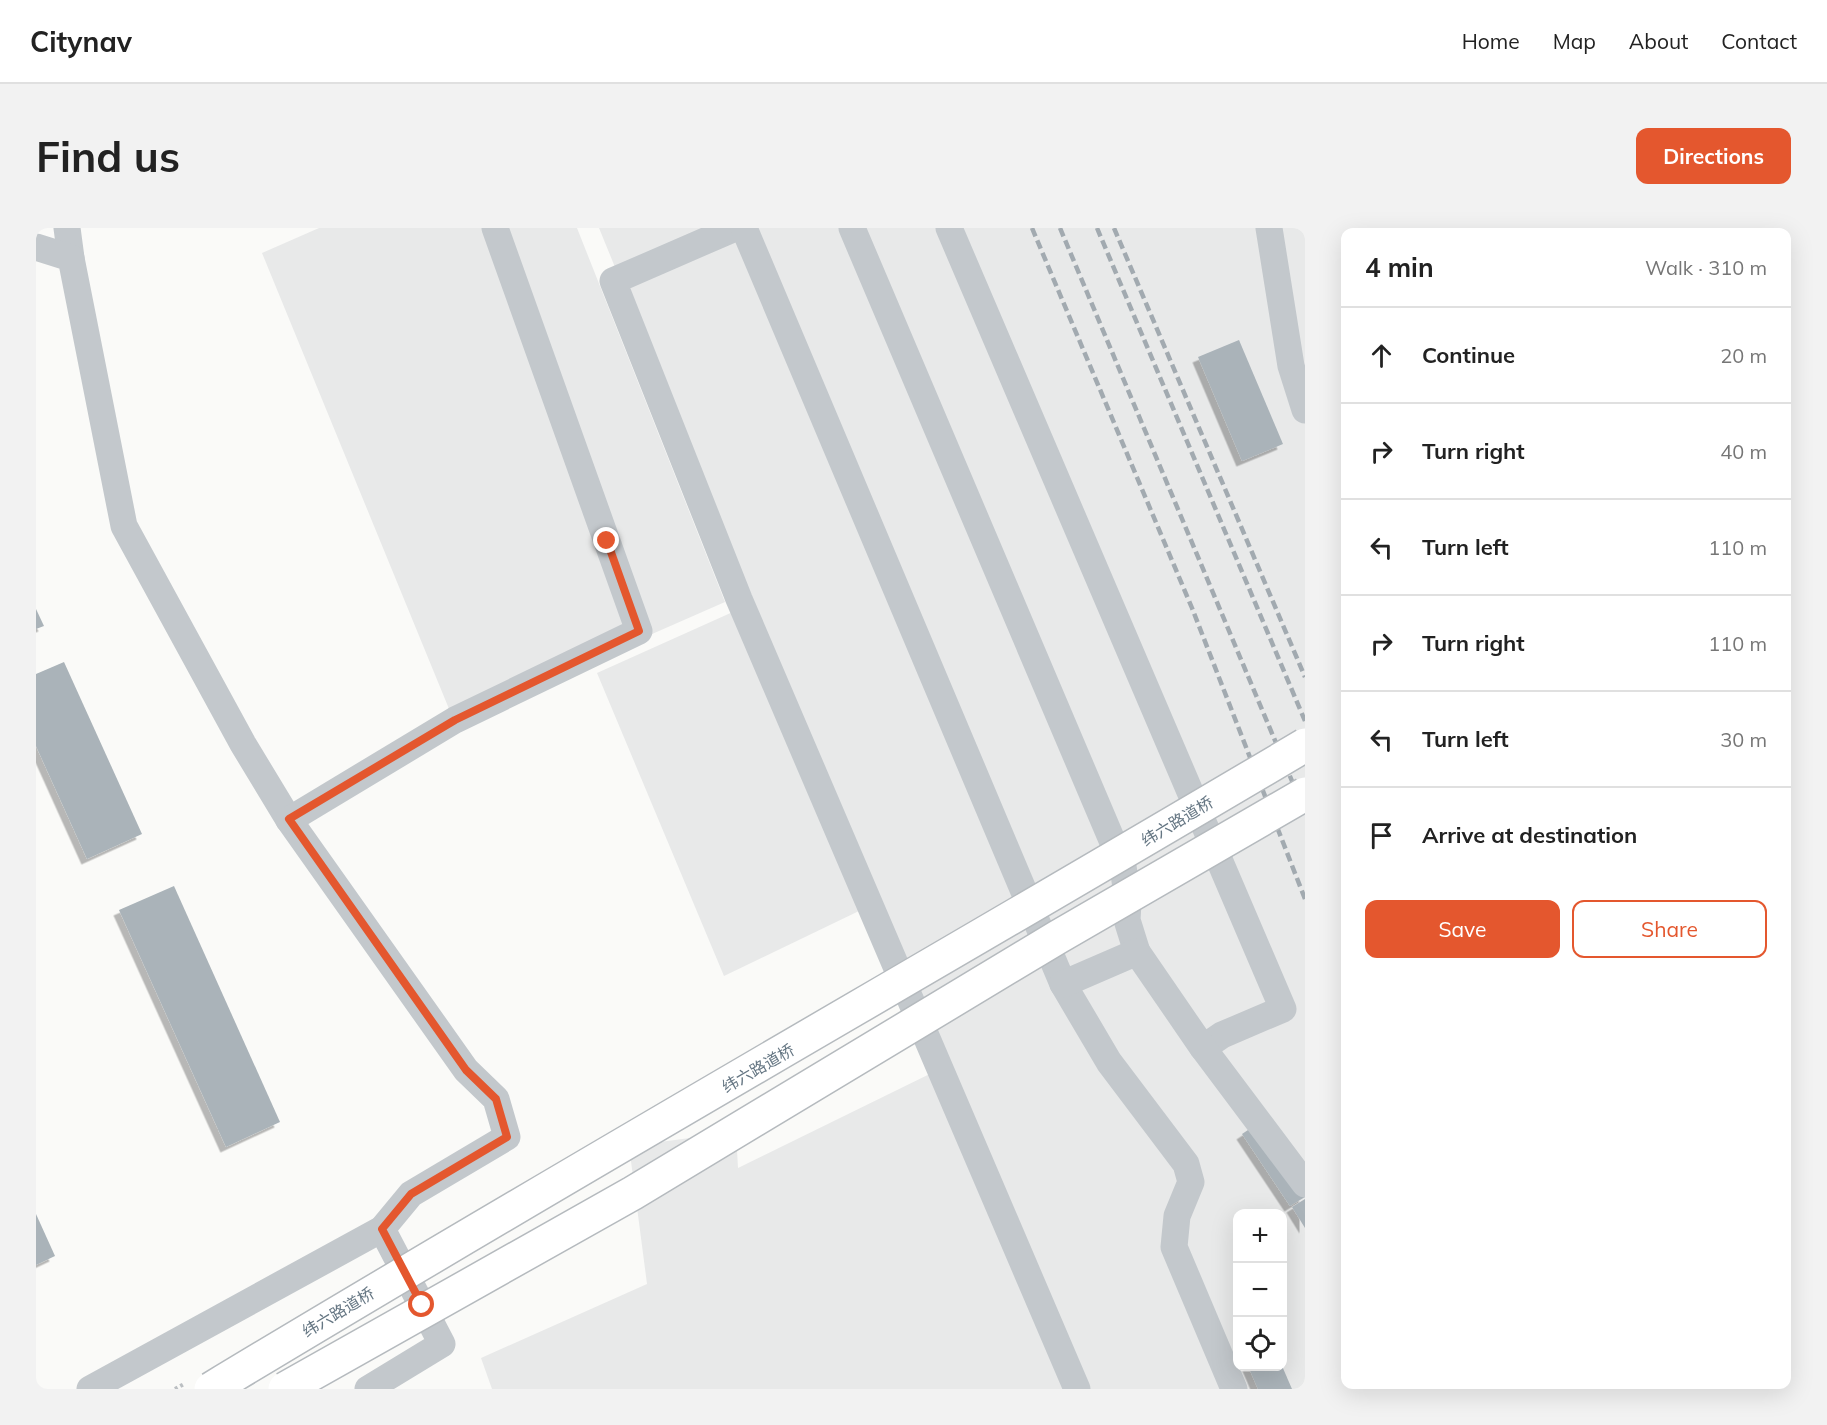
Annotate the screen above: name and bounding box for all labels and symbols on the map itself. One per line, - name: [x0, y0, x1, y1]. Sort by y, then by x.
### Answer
- route end: [593, 527, 619, 553]
- street label: 纬六路道桥: [1138, 792, 1216, 850]
- street label: 纬六路道桥: [718, 1039, 798, 1097]
- street label: 纬六路道桥: [299, 1283, 377, 1341]
- route start: [408, 1291, 434, 1317]

